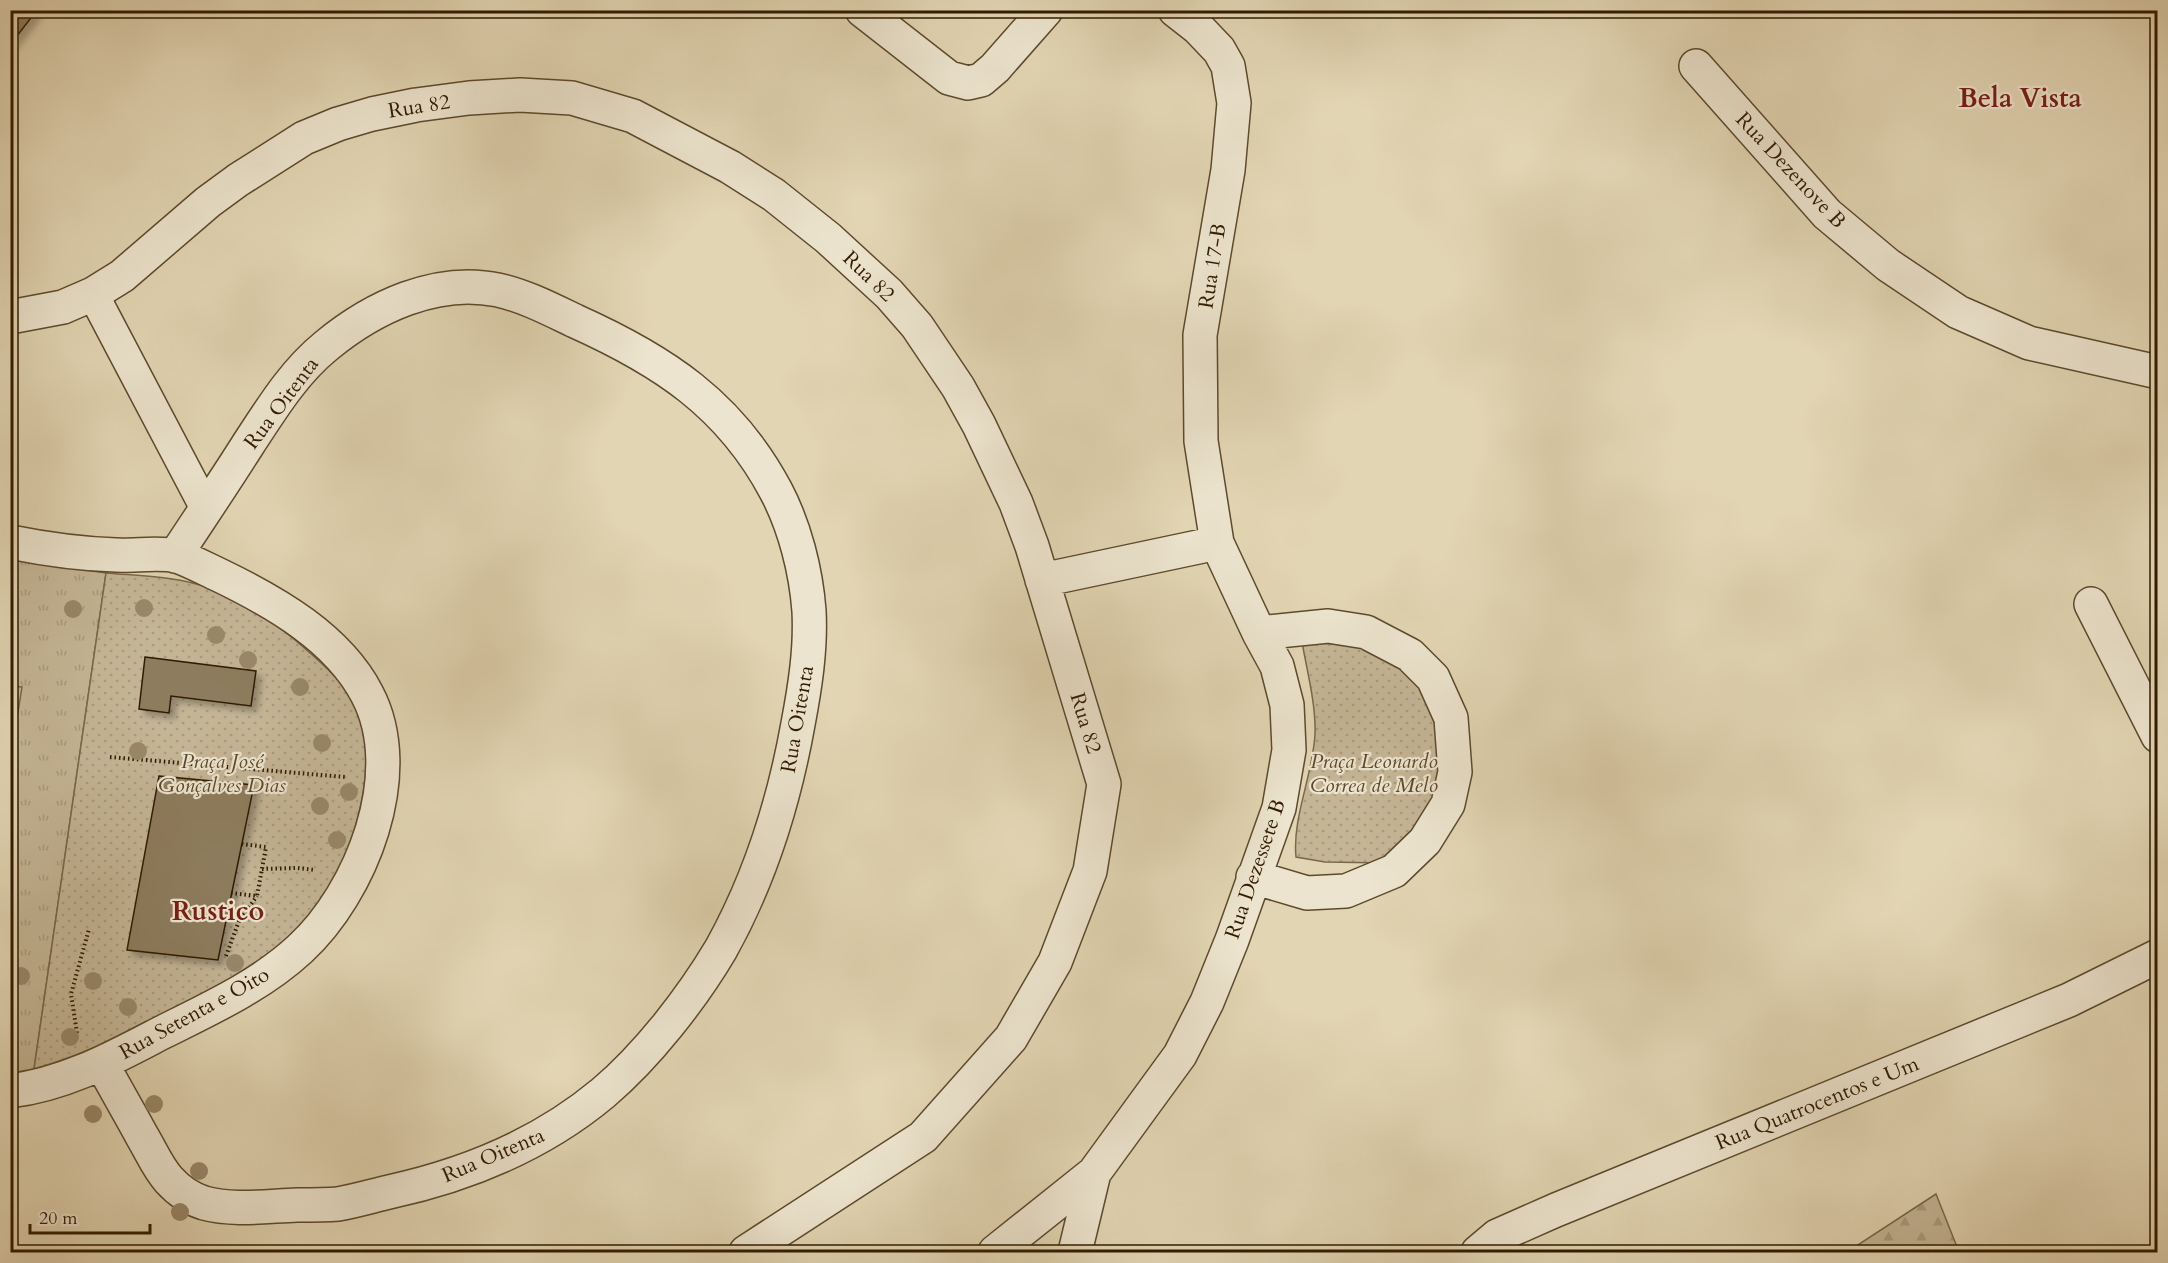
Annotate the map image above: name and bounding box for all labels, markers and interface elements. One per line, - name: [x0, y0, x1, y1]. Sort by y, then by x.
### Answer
- district label: Bela Vista: [1958, 80, 2082, 117]
- street label: Rua 82: [386, 87, 452, 126]
- street label: Rua Dezenove B: [1729, 106, 1852, 235]
- street label: Rua 17-B: [1191, 221, 1234, 311]
- street label: Rua 82: [836, 244, 901, 309]
- street label: Rua Oitenta: [237, 351, 326, 455]
- street label: Rua Oitenta: [774, 663, 821, 775]
- street label: Rua 82: [1063, 689, 1109, 757]
- park label: Praça José Gonçalves Dias: [158, 747, 286, 800]
- park label: Praça Leonardo Correa de Melo: [1310, 747, 1438, 800]
- street label: Rua Dezessete B: [1218, 795, 1293, 943]
- district label: Rustico: [172, 893, 264, 930]
- street label: Rua Setenta e Oito: [114, 960, 275, 1067]
- street label: Rua Quatrocentos e Um: [1711, 1049, 1923, 1158]
- street label: Rua Oitenta: [438, 1121, 549, 1190]
- scale bar: [30, 1197, 150, 1235]
- text: 20 m: [39, 1206, 78, 1231]

